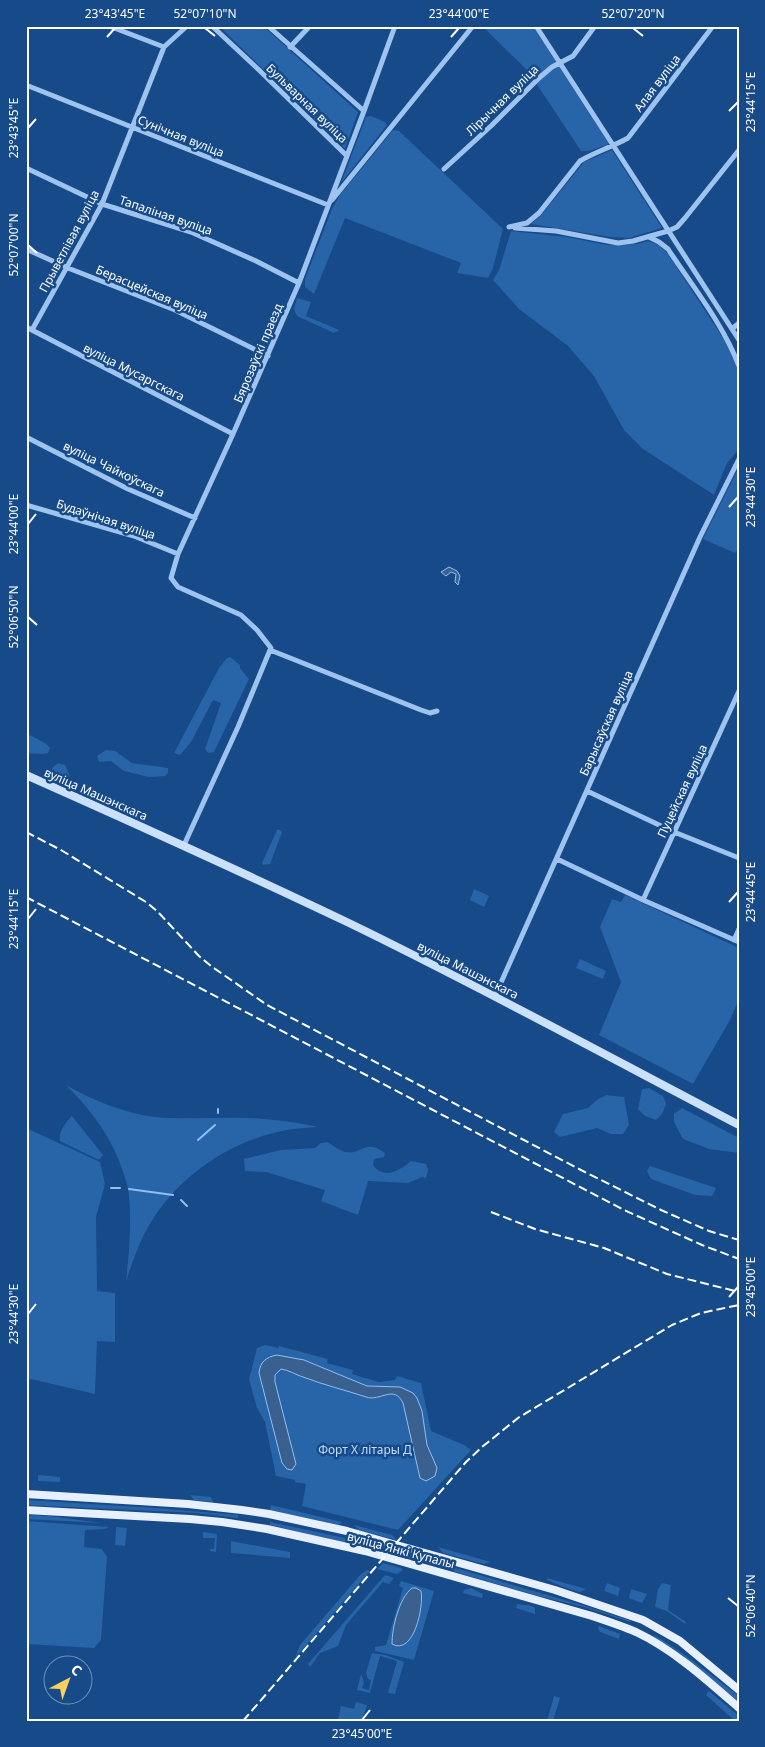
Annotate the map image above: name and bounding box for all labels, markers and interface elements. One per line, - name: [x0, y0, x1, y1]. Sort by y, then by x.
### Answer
- text: 23°43'45"E: [85, 5, 145, 22]
- text: 52°07'10"N: [173, 5, 237, 22]
- text: 23°44'00"E: [429, 5, 489, 22]
- text: 52°07'20"N: [601, 5, 665, 22]
- street label: Алая вуліца: [630, 51, 684, 115]
- street label: Бульварная вуліца: [262, 60, 352, 146]
- street label: Лірычная вуліца: [462, 61, 542, 139]
- text: 23°44'15"E: [742, 72, 759, 132]
- text: 23°43'45"E: [5, 98, 22, 158]
- street label: Сунічная вуліца: [135, 111, 227, 161]
- street label: Прыветлівая вуліца: [35, 187, 103, 295]
- street label: Тапаліная вуліца: [117, 191, 215, 239]
- text: 52°07'00"N: [5, 213, 22, 277]
- street label: Берасцейская вуліца: [93, 261, 211, 323]
- street label: Бярозаўскі праезд: [229, 300, 287, 405]
- street label: вуліца Мусаргскага: [80, 339, 188, 405]
- street label: вуліца Чайкоўскага: [60, 437, 168, 501]
- text: 23°44'30"E: [742, 467, 759, 527]
- text: 23°44'00"E: [5, 494, 22, 554]
- street label: Будаўнічая вуліца: [54, 495, 158, 543]
- text: 52°06'50"N: [5, 585, 22, 649]
- street label: Барысаўская вуліца: [575, 668, 637, 778]
- street label: Пуцейская вуліца: [653, 741, 711, 841]
- street label: вуліца Машэнскага: [42, 764, 150, 824]
- text: 23°44'45"E: [742, 862, 759, 922]
- text: 23°44'15"E: [5, 889, 22, 949]
- street label: вуліца Машэнскага: [414, 937, 522, 1003]
- text: 23°45'00"E: [742, 1257, 759, 1317]
- text: 23°44'30"E: [5, 1284, 22, 1344]
- park label: Форт X літары Д: [318, 1441, 412, 1458]
- street label: вуліца Янкі Купалы: [345, 1527, 457, 1573]
- text: 52°06'40"N: [742, 1574, 759, 1638]
- north arrow: [42, 1654, 92, 1704]
- text: С: [67, 1660, 86, 1680]
- text: 23°45'00"E: [332, 1725, 392, 1742]

